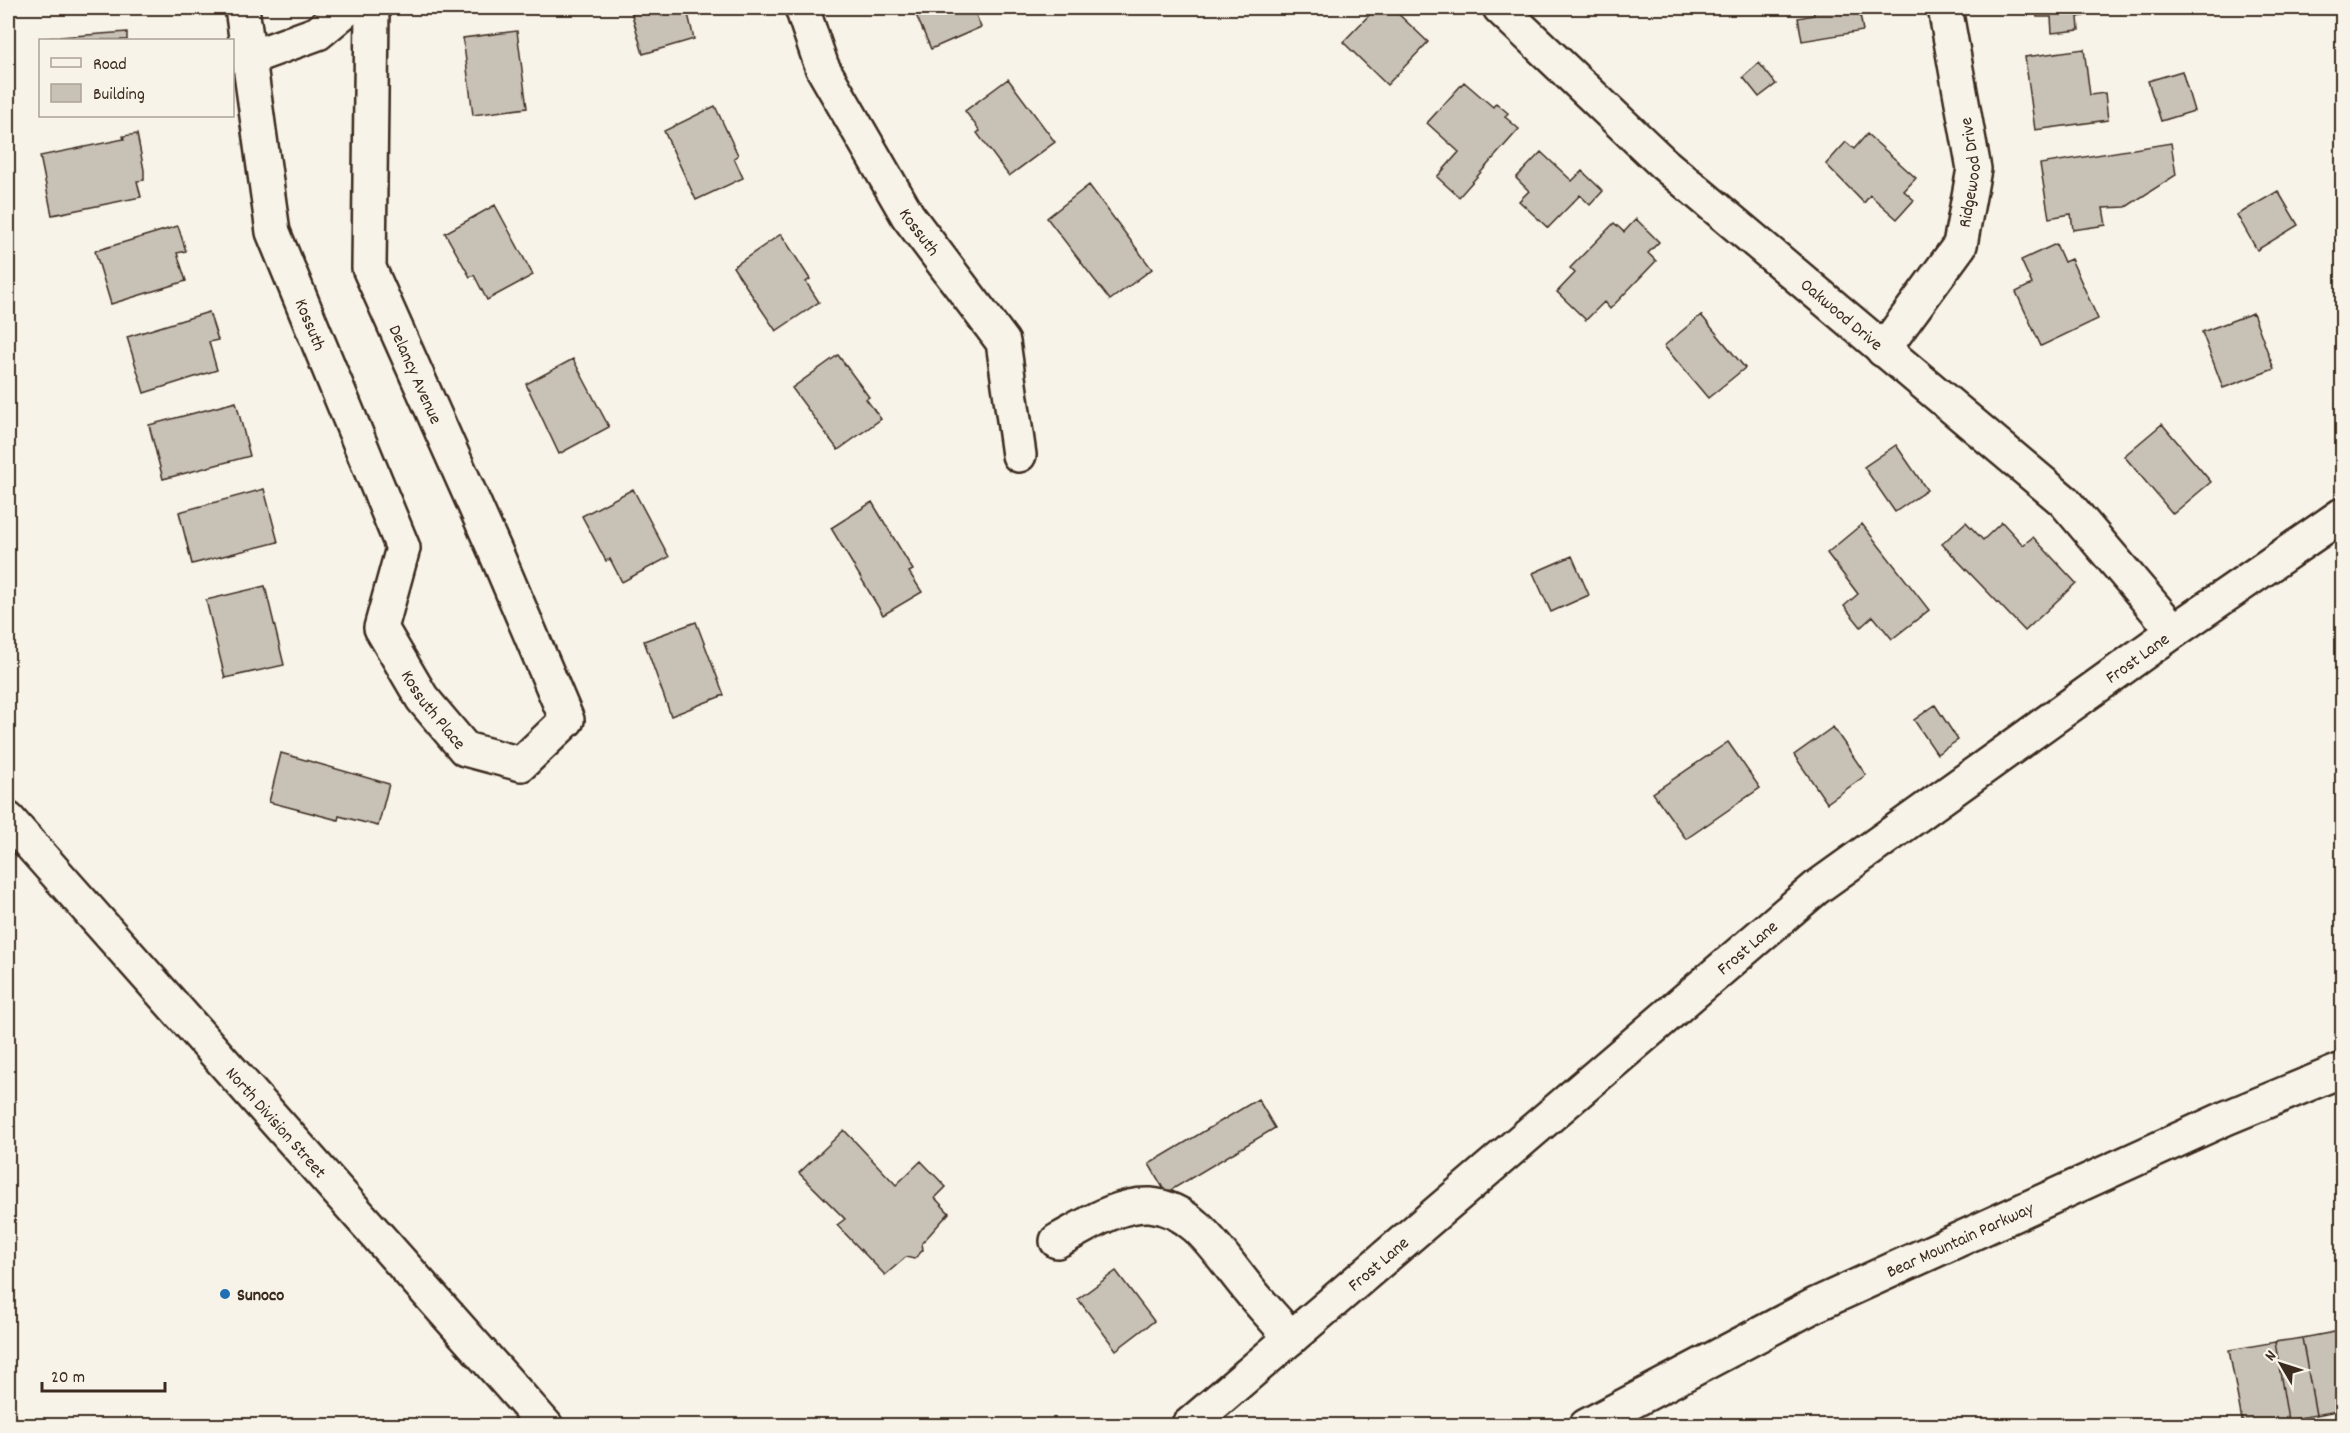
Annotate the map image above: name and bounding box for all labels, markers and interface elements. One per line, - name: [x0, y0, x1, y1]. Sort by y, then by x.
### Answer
- legend: [39, 39, 234, 117]
- text: Road: [93, 53, 127, 78]
- text: Building: [93, 83, 145, 108]
- street label: Ridgewood Drive: [1953, 115, 1989, 230]
- street label: Kossuth: [891, 205, 944, 262]
- street label: Oakwood Drive: [1794, 274, 1887, 358]
- street label: Kossuth: [287, 296, 331, 355]
- street label: Delancy Avenue: [381, 321, 447, 429]
- street label: Frost Lane: [2101, 628, 2175, 691]
- street label: Kossuth Place: [393, 666, 470, 756]
- street label: Frost Lane: [1713, 916, 1785, 982]
- street label: North Division Street: [219, 1063, 331, 1185]
- street label: Bear Mountain Parkway: [1883, 1197, 2039, 1286]
- street label: Frost Lane: [1344, 1232, 1415, 1299]
- place label: Sunoco: [237, 1284, 284, 1309]
- marker: Sunoco: [218, 1287, 232, 1301]
- north arrow: [2251, 1334, 2311, 1394]
- text: N: [2260, 1346, 2283, 1366]
- scale bar: [42, 1355, 165, 1393]
- text: 20 m: [51, 1366, 85, 1391]

